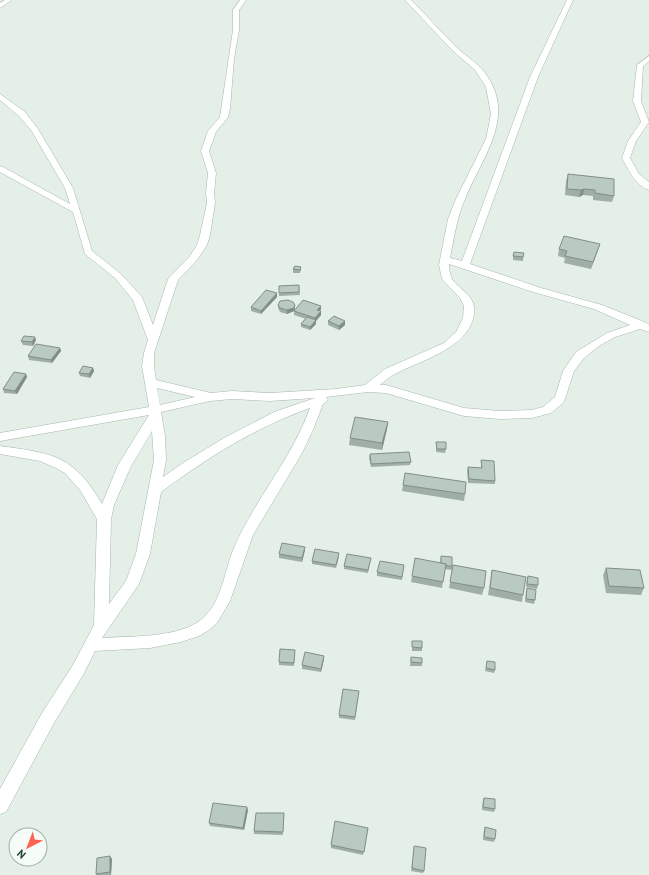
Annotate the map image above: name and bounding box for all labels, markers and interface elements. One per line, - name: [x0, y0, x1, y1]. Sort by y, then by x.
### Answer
- north arrow: [8, 827, 48, 867]
- text: N: [14, 847, 29, 862]

